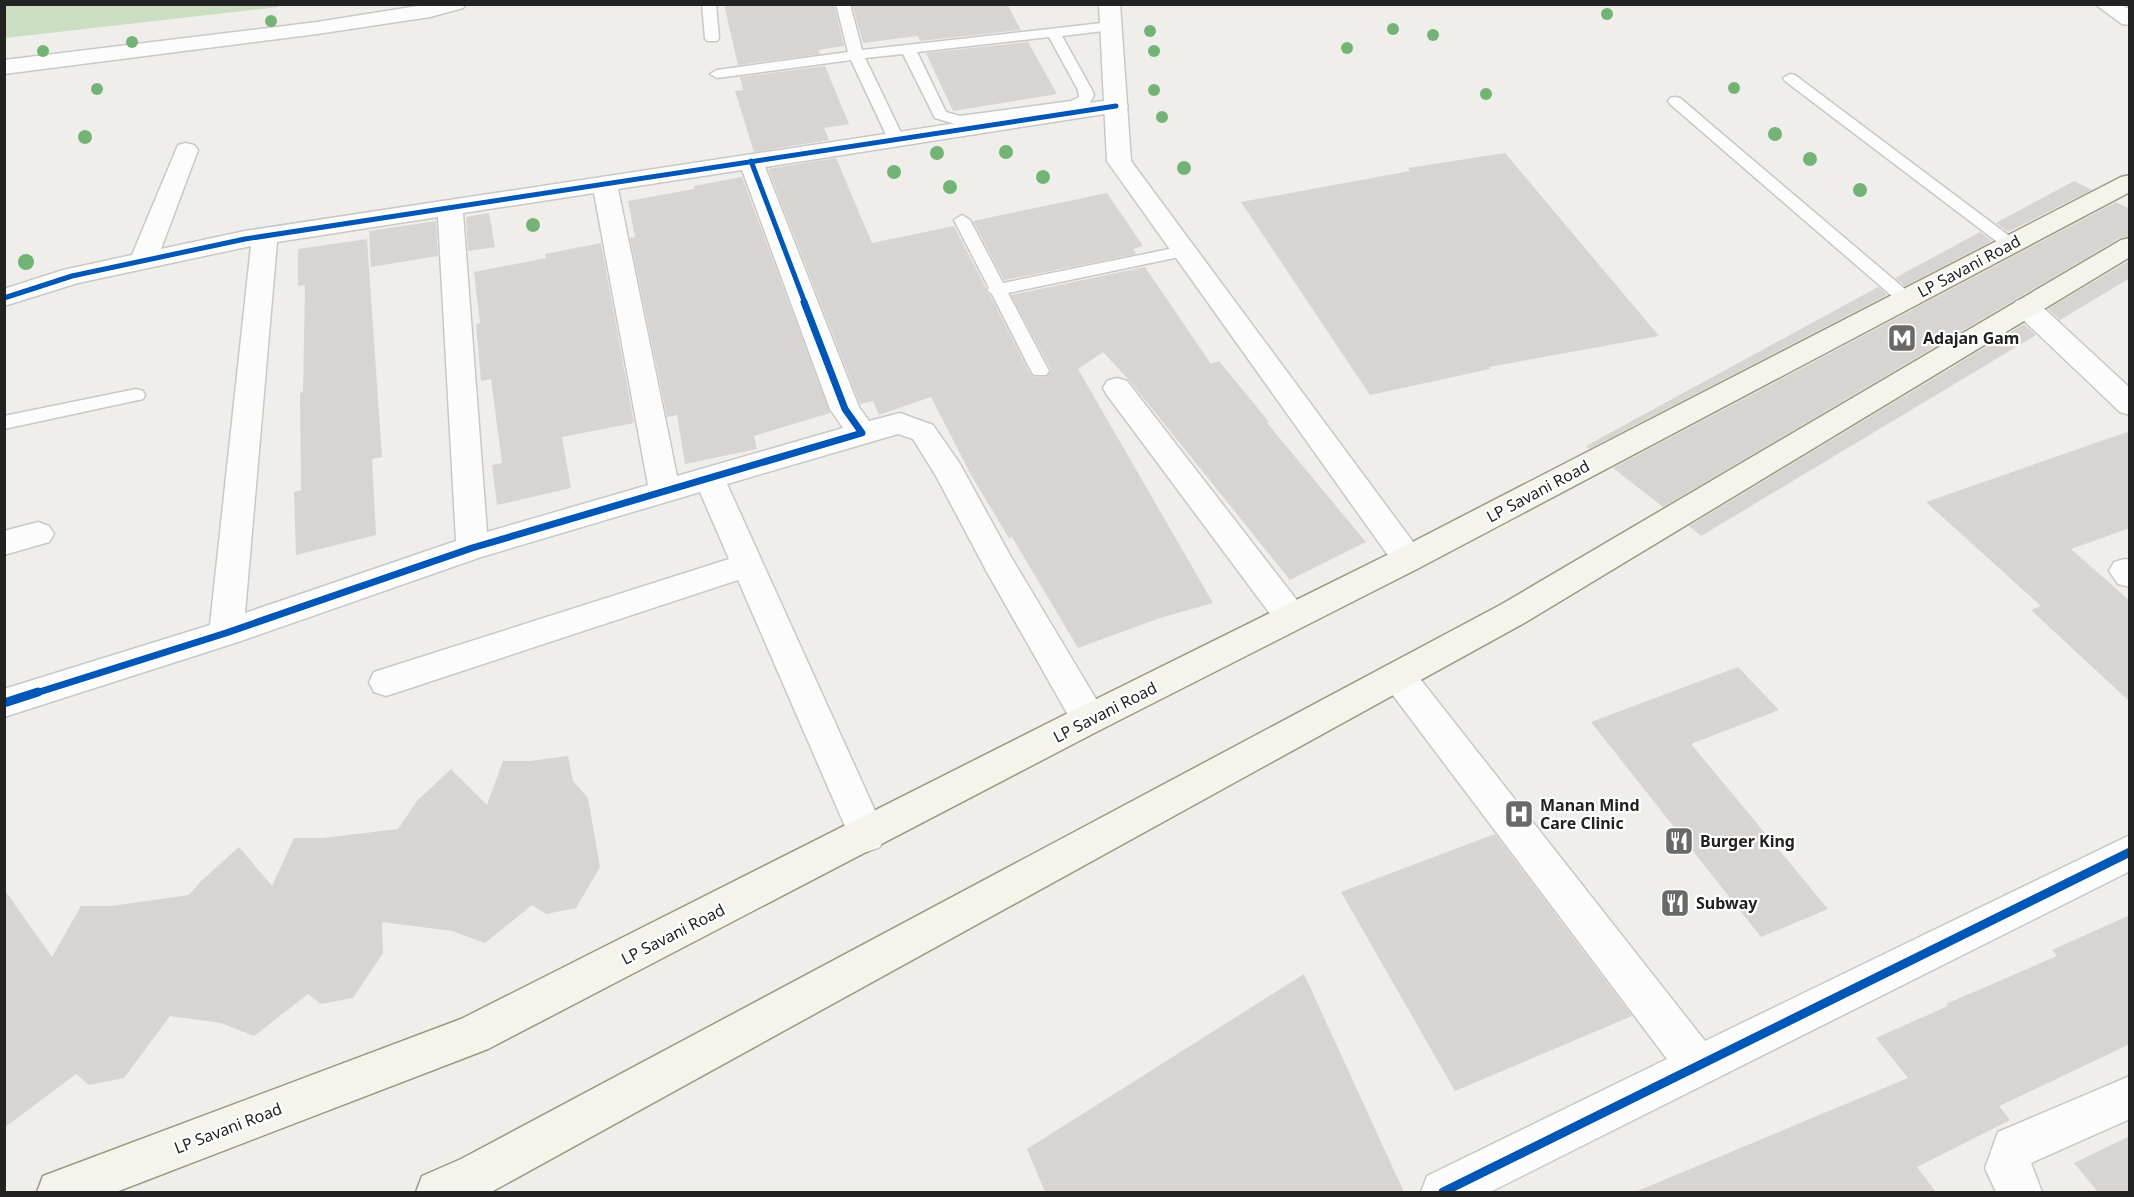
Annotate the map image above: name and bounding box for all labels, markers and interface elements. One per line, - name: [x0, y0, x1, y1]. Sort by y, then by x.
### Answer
- street label: LP Savani Road: [1914, 230, 2024, 302]
- metro station icon: Adajan Gam: [1886, 322, 1918, 354]
- place label: Adajan Gam: [1923, 327, 2019, 349]
- street label: LP Savani Road: [1483, 455, 1593, 527]
- street label: LP Savani Road: [1049, 676, 1161, 748]
- place label: Manan Mind Care Clinic: [1540, 794, 1640, 834]
- hospital icon: Manan Mind Care Clinic: [1503, 798, 1535, 830]
- restaurant icon: Burger King: [1663, 825, 1695, 857]
- place label: Burger King: [1700, 830, 1795, 852]
- restaurant icon: Subway: [1659, 887, 1691, 919]
- place label: Subway: [1696, 892, 1758, 914]
- street label: LP Savani Road: [617, 898, 729, 970]
- street label: LP Savani Road: [171, 1097, 285, 1159]

